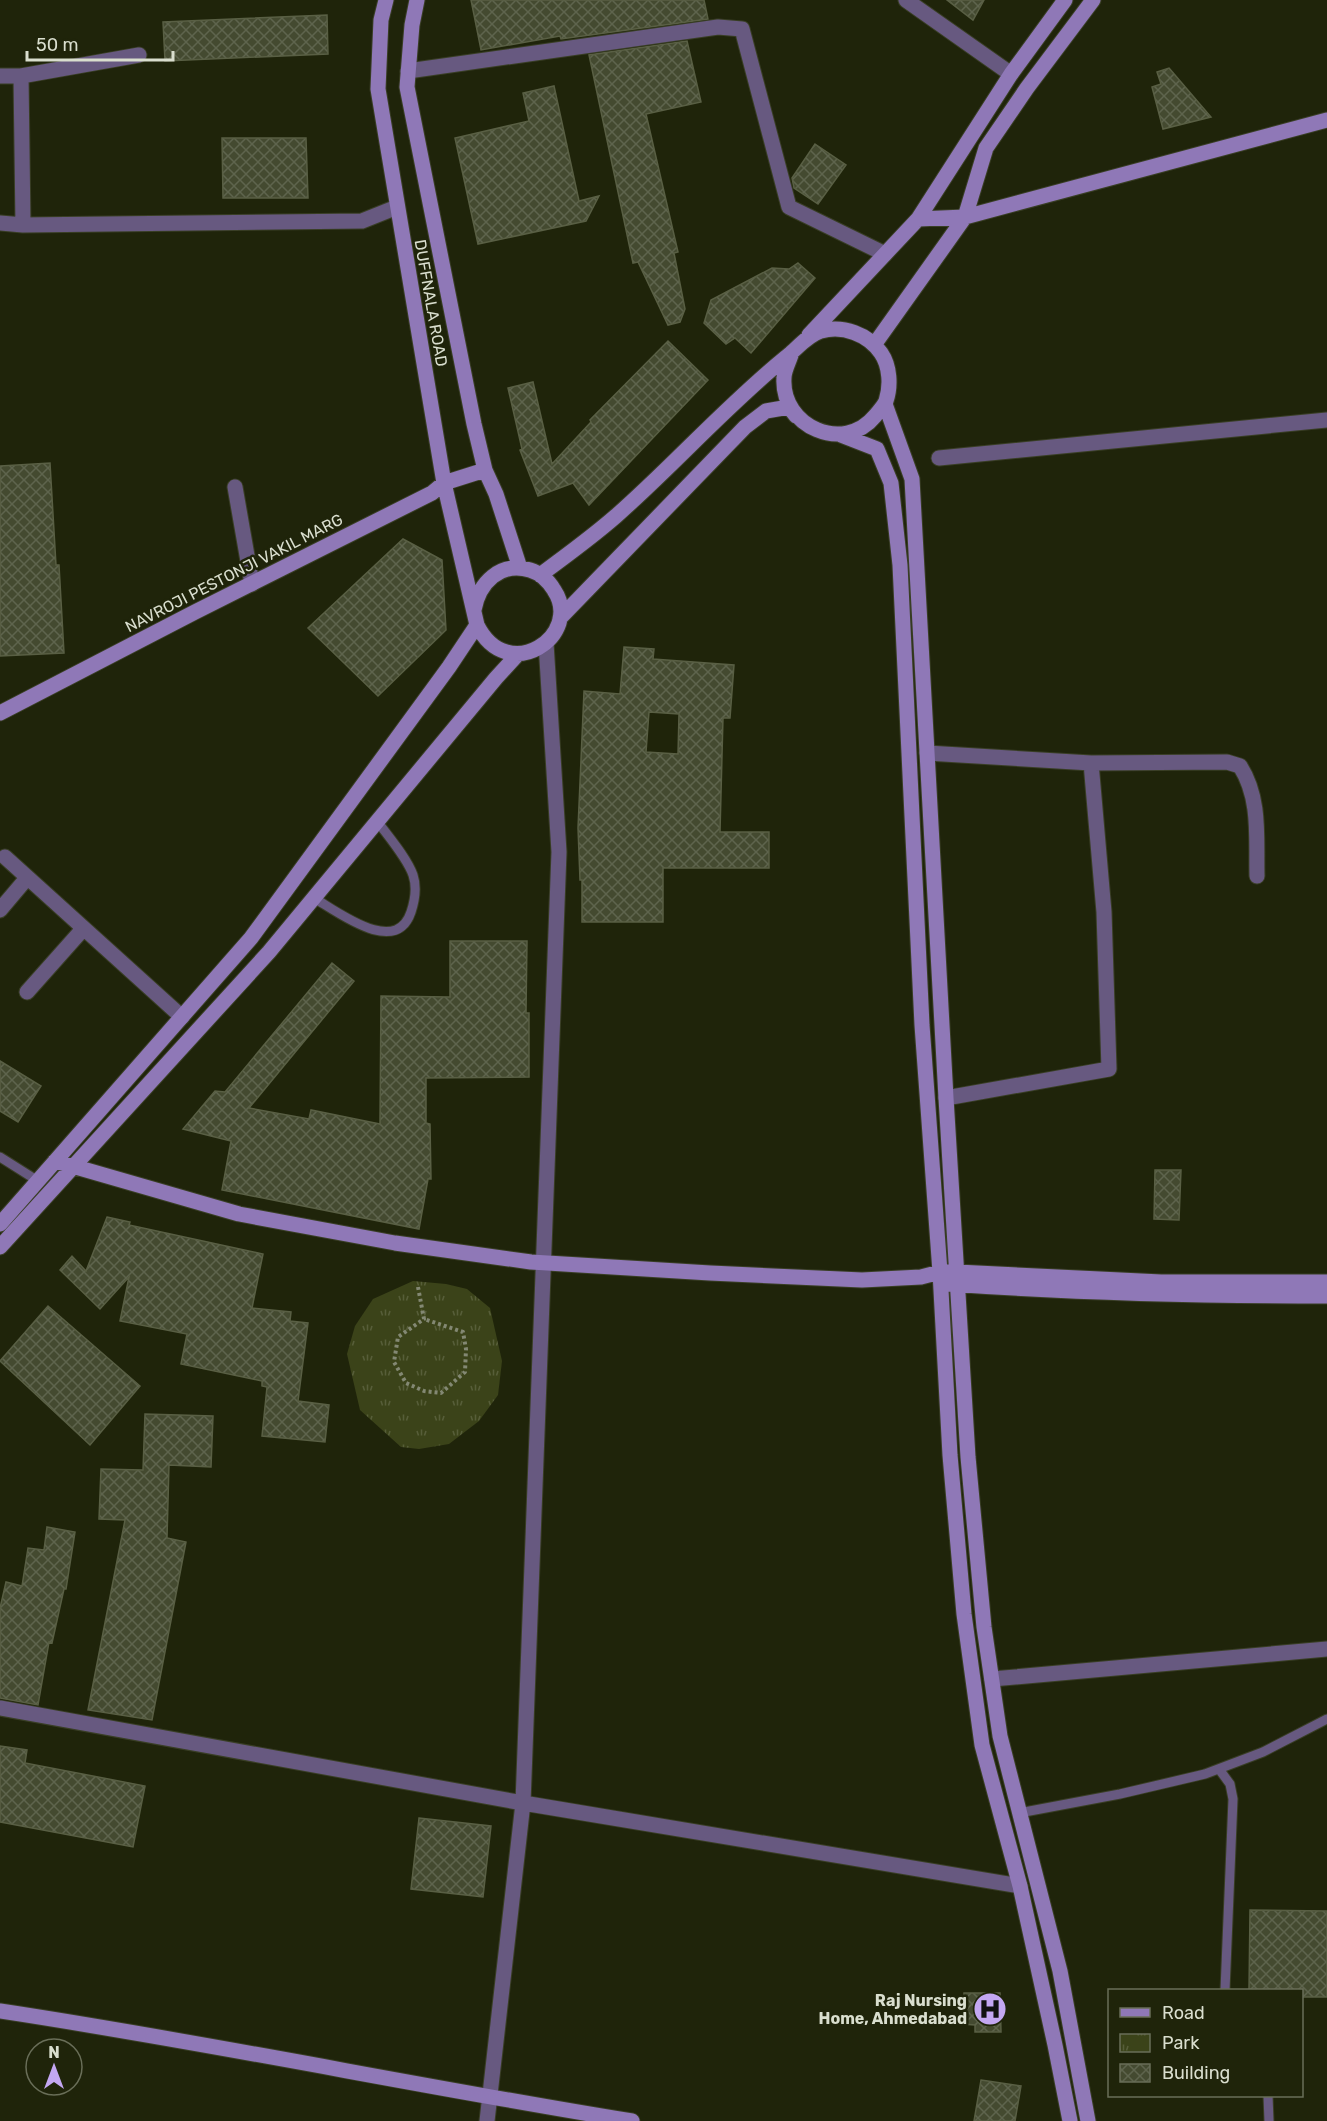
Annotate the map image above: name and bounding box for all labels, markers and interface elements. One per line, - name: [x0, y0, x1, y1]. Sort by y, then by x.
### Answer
- scale bar: [27, 24, 172, 62]
- text: 50 m: [36, 34, 79, 56]
- street label: DUFFNALA ROAD: [410, 238, 452, 368]
- street label: NAVROJI PESTONJI VAKIL MARG: [122, 510, 346, 636]
- legend: [1108, 1989, 1303, 2097]
- place label: Raj Nursing Home, Ahmedabad: [819, 1991, 967, 2028]
- hospital icon: Raj Nursing Home, Ahmedabad: [972, 1991, 1008, 2027]
- text: Road: [1162, 2002, 1205, 2024]
- text: Park: [1162, 2032, 1200, 2054]
- north arrow: [24, 2037, 84, 2097]
- text: N: [48, 2043, 60, 2062]
- text: Building: [1162, 2062, 1230, 2084]

